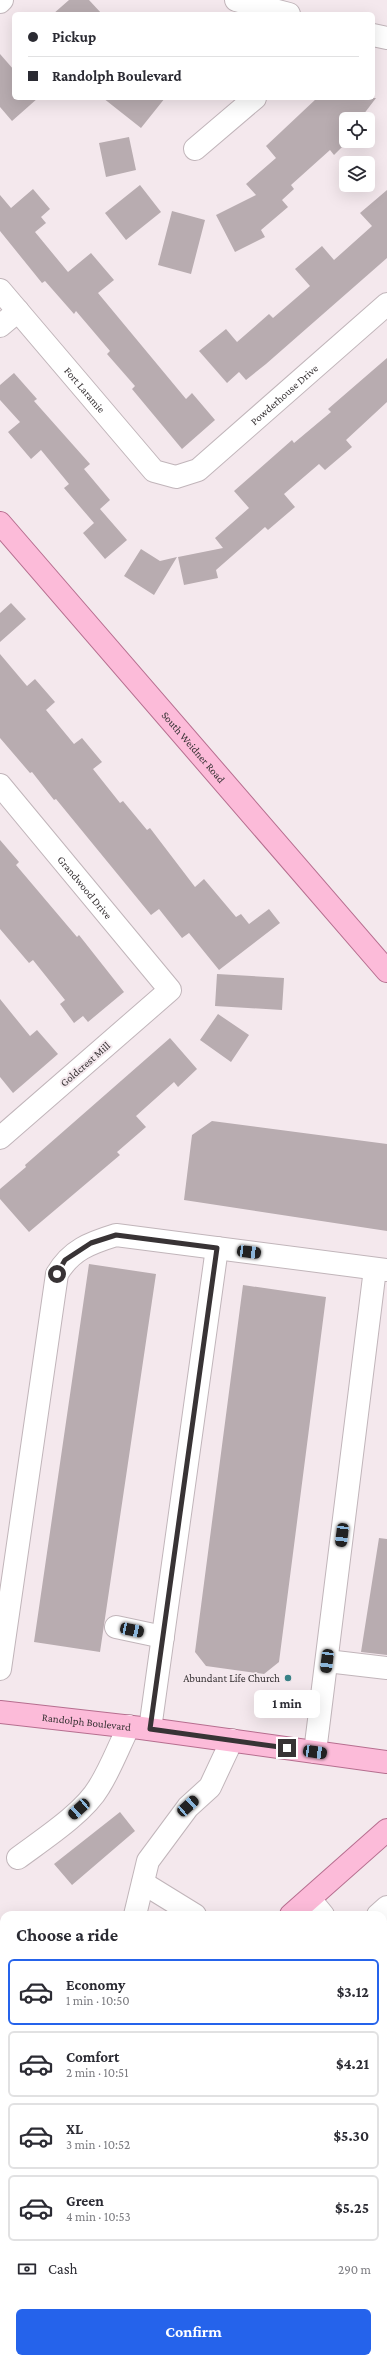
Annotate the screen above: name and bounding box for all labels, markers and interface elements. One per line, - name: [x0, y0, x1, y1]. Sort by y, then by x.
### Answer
- text: Pickup: [52, 29, 96, 45]
- text: Randolph Boulevard: [52, 68, 182, 84]
- map controls: [339, 112, 375, 192]
- button: locate: [339, 112, 375, 148]
- button: layers: [339, 156, 375, 192]
- street label: Powderhouse Drive: [248, 362, 320, 427]
- street label: Fort Laramie: [62, 364, 108, 415]
- street label: South Weidner Road: [159, 709, 228, 785]
- street label: Grandwood Drive: [55, 853, 115, 921]
- street label: Goldcrest Mill: [58, 1039, 112, 1089]
- car: [236, 1245, 262, 1259]
- route start: [48, 1265, 66, 1283]
- car: [335, 1522, 349, 1548]
- car: [119, 1622, 145, 1638]
- car: [320, 1648, 334, 1674]
- place label: Abundant Life Church: [183, 1672, 280, 1684]
- marker: Abundant Life Church: [283, 1673, 293, 1683]
- callout: 1 min: [254, 1690, 320, 1718]
- text: 1 min: [272, 1696, 302, 1711]
- street label: Randolph Boulevard: [41, 1711, 132, 1733]
- route end: [278, 1739, 296, 1757]
- car: [302, 1744, 328, 1760]
- car: [175, 1794, 201, 1818]
- car: [66, 1797, 92, 1821]
- text: Choose a ride: [16, 1925, 118, 1945]
- icon: car: [18, 1974, 54, 2010]
- text: Economy: [66, 1977, 125, 1993]
- text: $3.12: [337, 1984, 369, 2000]
- text: 1 min · 10:50: [66, 1993, 130, 2008]
- icon: car: [18, 2046, 54, 2082]
- text: Comfort: [66, 2049, 120, 2065]
- text: $4.21: [336, 2056, 369, 2072]
- text: 2 min · 10:51: [66, 2065, 129, 2080]
- icon: car: [18, 2118, 54, 2154]
- text: XL: [66, 2121, 83, 2137]
- text: $5.30: [334, 2128, 369, 2144]
- text: 3 min · 10:52: [66, 2137, 130, 2152]
- icon: car: [18, 2190, 54, 2226]
- text: Green: [66, 2193, 104, 2209]
- text: $5.25: [335, 2200, 369, 2216]
- text: 4 min · 10:53: [66, 2209, 131, 2224]
- icon: cash: [16, 2258, 38, 2280]
- text: Cash: [48, 2261, 78, 2277]
- text: 290 m: [338, 2262, 371, 2277]
- button: Confirm: [16, 2309, 371, 2355]

